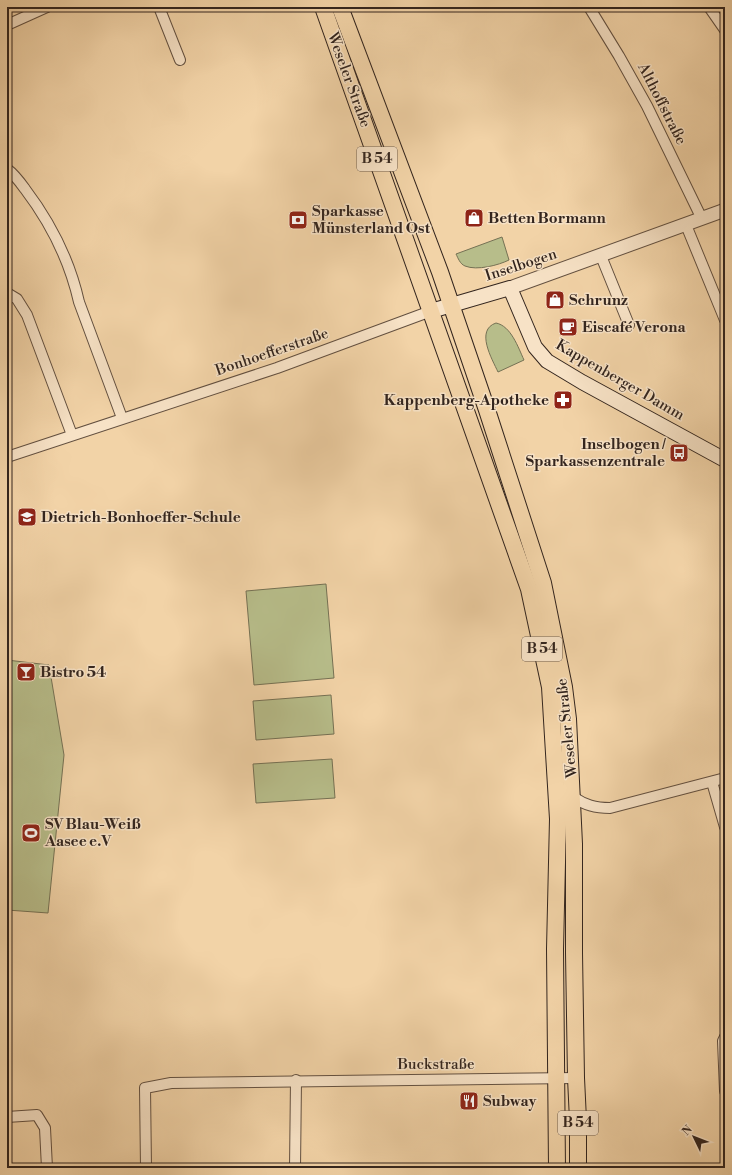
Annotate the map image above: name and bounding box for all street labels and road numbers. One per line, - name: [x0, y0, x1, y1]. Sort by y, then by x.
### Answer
- street label: Weseler Straße: [323, 29, 375, 130]
- street label: Althoffstraße: [633, 59, 691, 148]
- road number: B 54: [357, 147, 397, 171]
- street label: Inselbogen: [483, 244, 559, 286]
- street label: Bonhoefferstraße: [212, 324, 331, 381]
- street label: Kappenberger Damm: [552, 335, 688, 425]
- road number: B 54: [522, 637, 562, 661]
- street label: Weseler Straße: [552, 677, 582, 780]
- street label: Buckstraße: [396, 1055, 475, 1074]
- road number: B 54: [558, 1111, 598, 1135]

